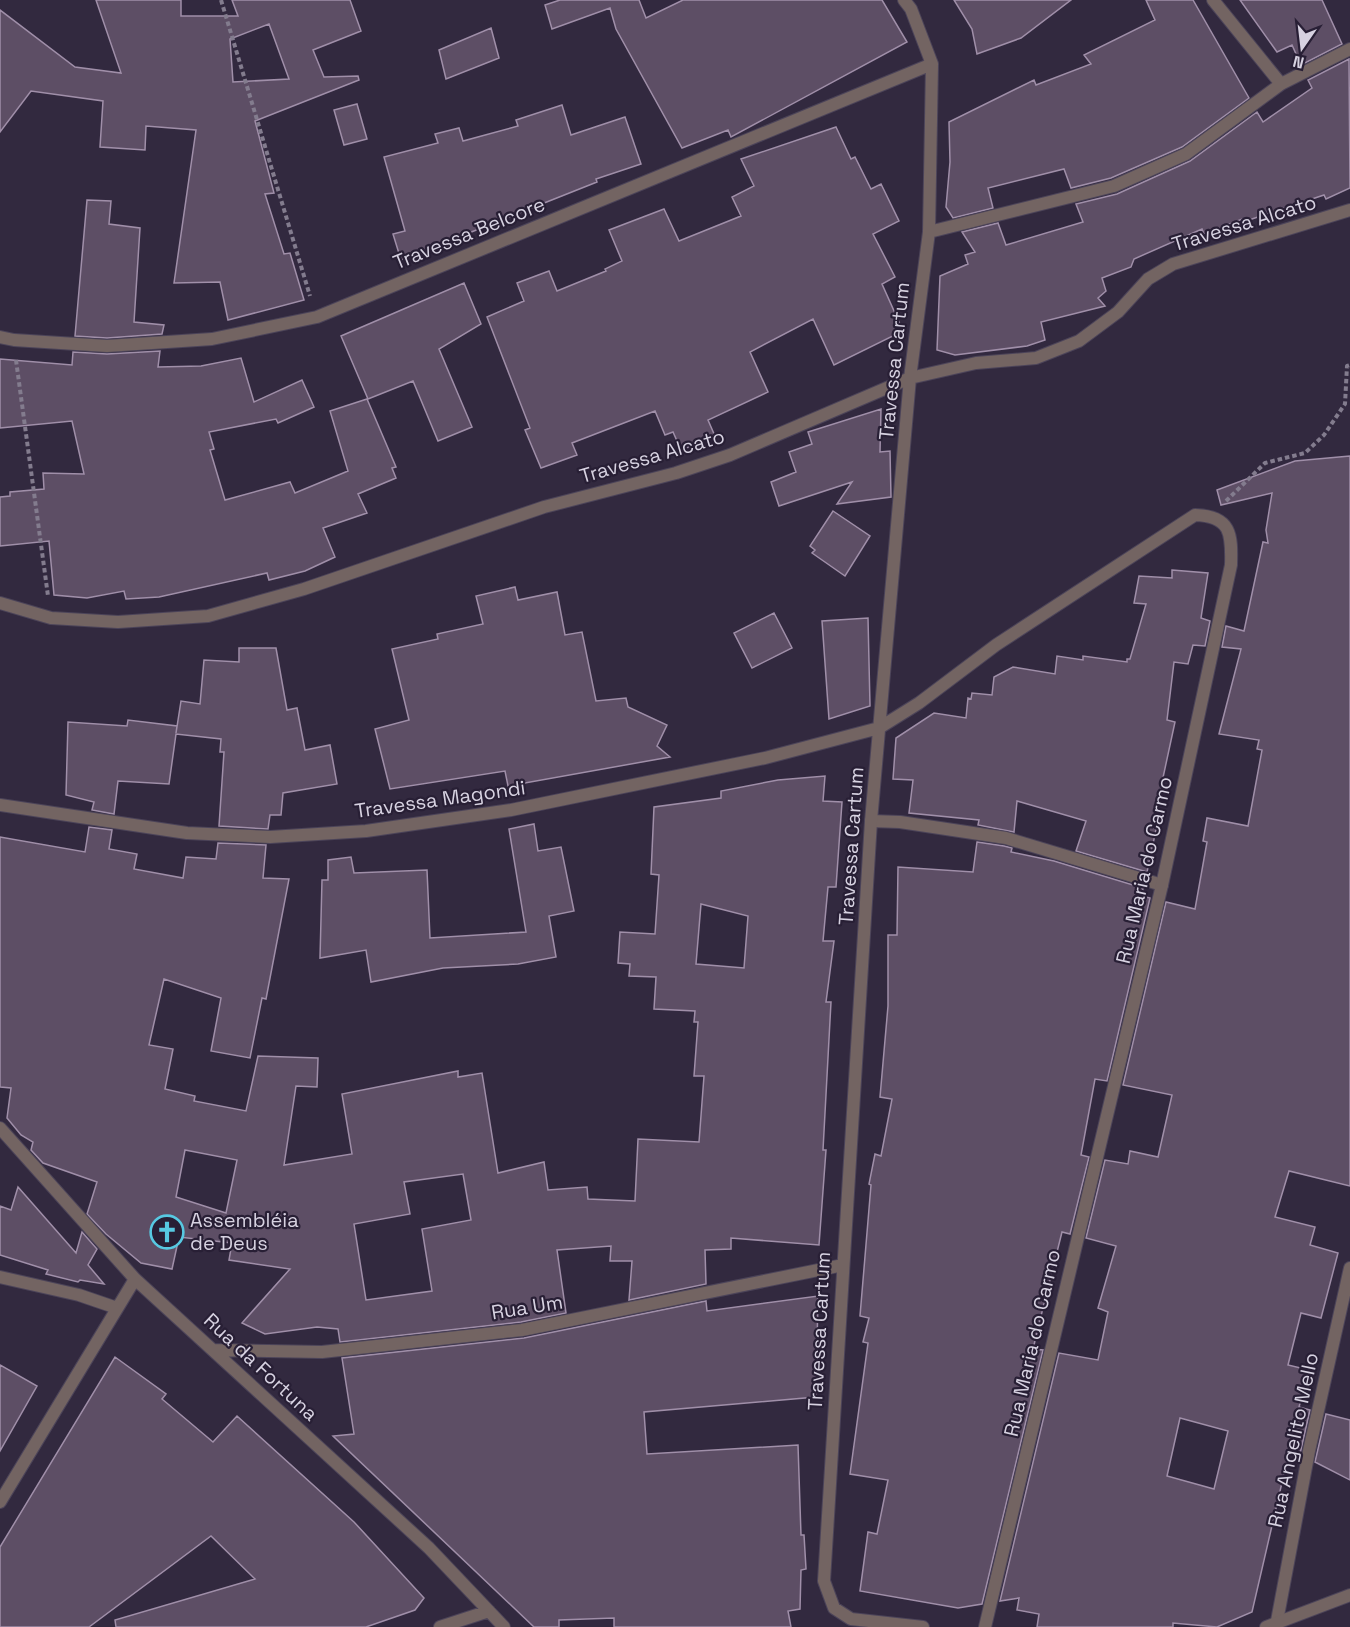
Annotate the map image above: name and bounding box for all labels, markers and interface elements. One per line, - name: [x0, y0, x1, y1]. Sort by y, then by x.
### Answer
- north arrow: [1272, 18, 1332, 78]
- text: N: [1291, 51, 1306, 74]
- street label: Travessa Alcato: [1169, 189, 1319, 257]
- street label: Travessa Belcore: [389, 191, 549, 275]
- street label: Travessa Cartum: [873, 281, 915, 441]
- street label: Travessa Alcato: [577, 423, 727, 489]
- street label: Travessa Cartum: [832, 766, 870, 926]
- street label: Travessa Magondi: [353, 774, 527, 824]
- street label: Rua Maria do Carmo: [1110, 774, 1178, 966]
- place label: Assembléia de Deus: [190, 1207, 299, 1256]
- church icon: Assembléia de Deus: [149, 1214, 185, 1250]
- street label: Rua Maria do Carmo: [998, 1247, 1066, 1439]
- street label: Travessa Cartum: [802, 1251, 836, 1411]
- street label: Rua Um: [489, 1289, 565, 1325]
- street label: Rua da Fortuna: [198, 1307, 324, 1427]
- street label: Rua Angelito Mello: [1262, 1350, 1324, 1530]

